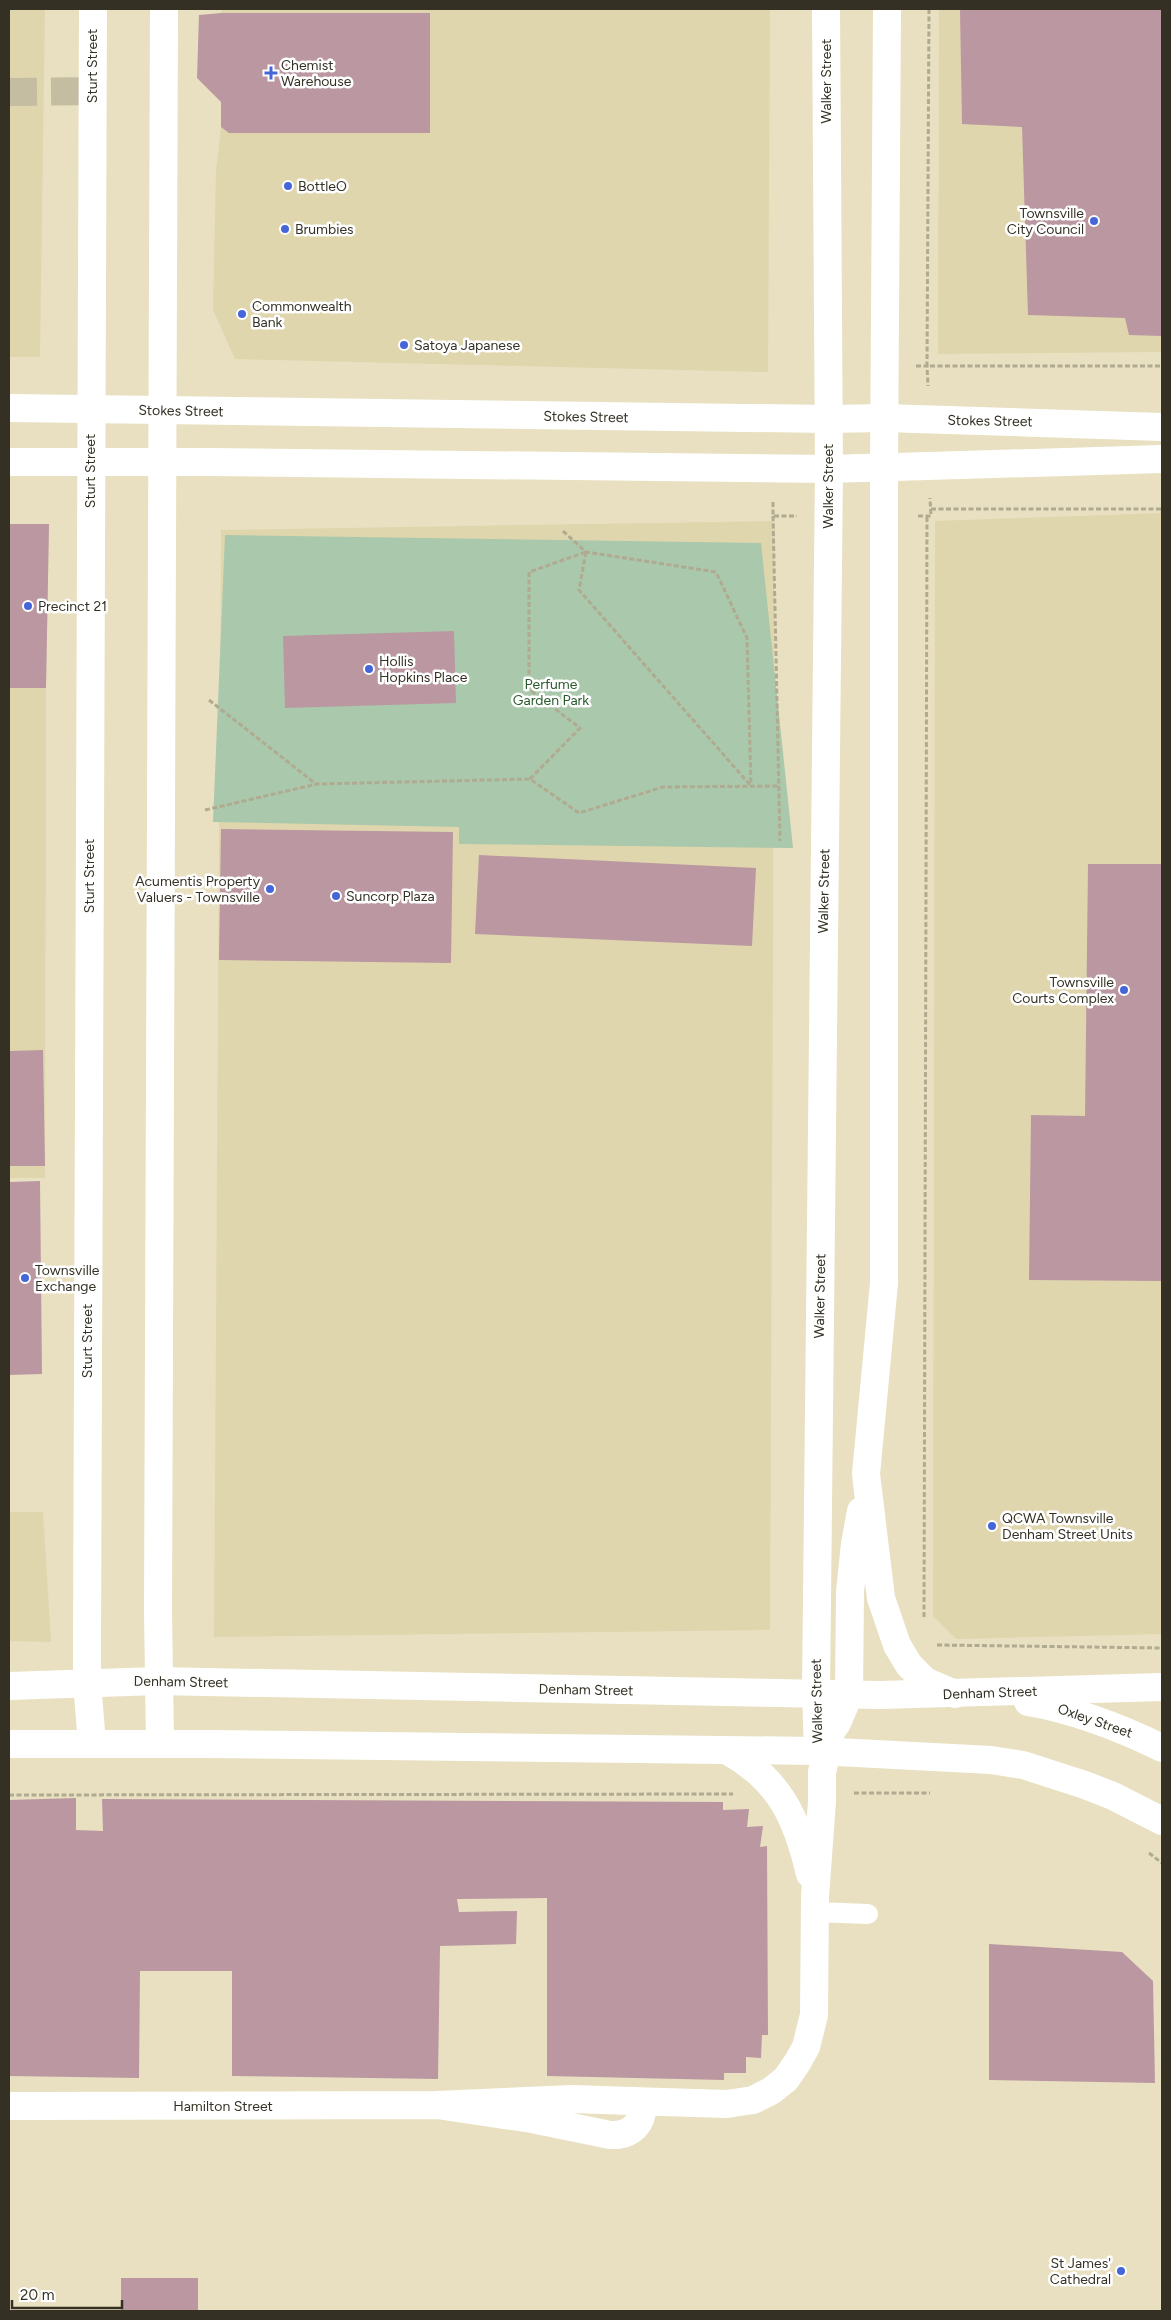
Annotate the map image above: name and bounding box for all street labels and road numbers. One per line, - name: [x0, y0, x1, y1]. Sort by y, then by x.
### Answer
- street label: Sturt Street: [84, 29, 101, 103]
- street label: Walker Street: [818, 39, 835, 123]
- street label: Stokes Street: [138, 402, 224, 420]
- street label: Stokes Street: [543, 408, 629, 426]
- street label: Stokes Street: [947, 412, 1033, 430]
- street label: Sturt Street: [82, 434, 99, 508]
- street label: Walker Street: [820, 444, 837, 528]
- street label: Sturt Street: [81, 839, 98, 913]
- street label: Walker Street: [815, 848, 833, 934]
- street label: Walker Street: [811, 1253, 829, 1339]
- street label: Sturt Street: [79, 1304, 96, 1378]
- street label: Walker Street: [808, 1658, 826, 1744]
- street label: Denham Street: [134, 1673, 228, 1691]
- street label: Denham Street: [539, 1681, 633, 1699]
- street label: Denham Street: [942, 1683, 1038, 1703]
- street label: Oxley Street: [1055, 1700, 1135, 1742]
- street label: Hamilton Street: [173, 2098, 273, 2115]

